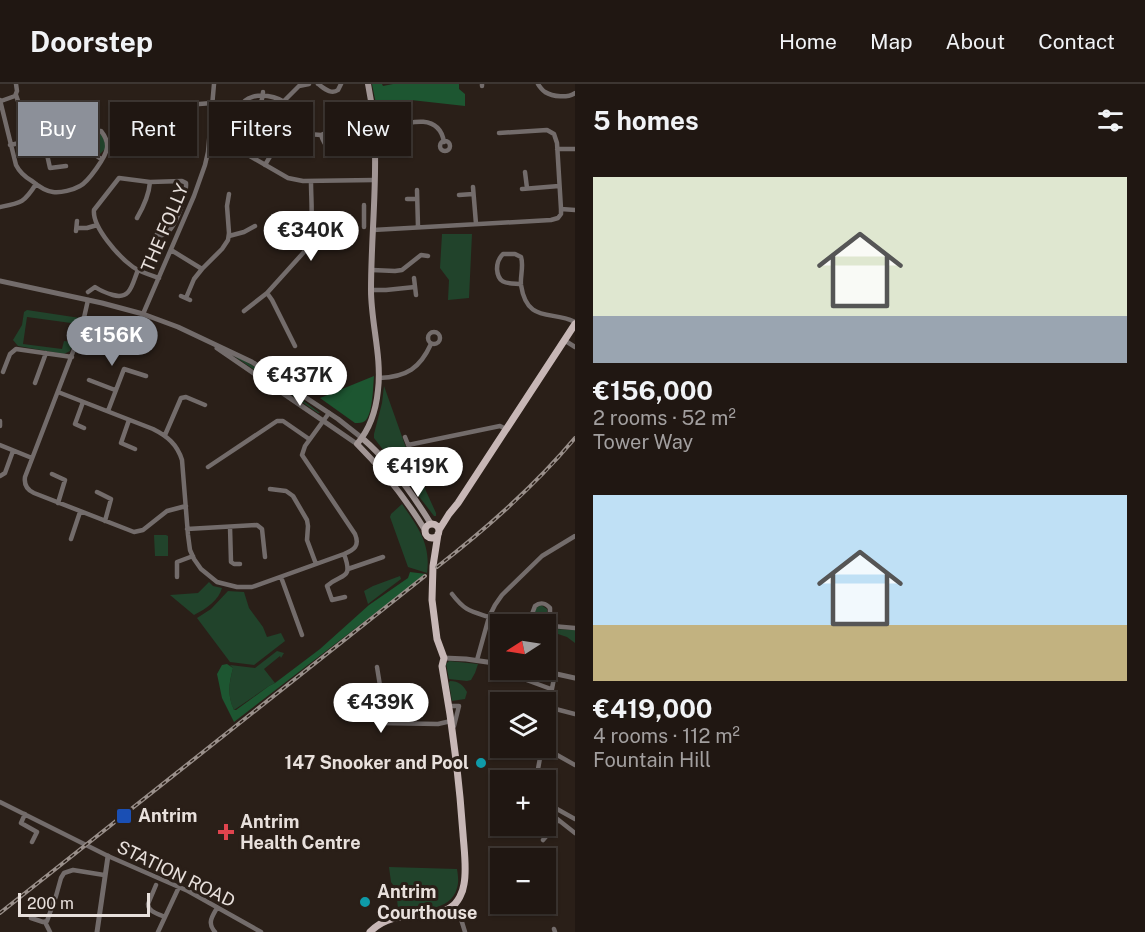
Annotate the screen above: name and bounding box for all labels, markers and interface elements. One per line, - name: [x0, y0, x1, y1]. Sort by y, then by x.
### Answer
- text: Doorstep: [30, 25, 153, 58]
- text: Home: [779, 29, 837, 54]
- text: Map: [870, 29, 913, 54]
- text: About: [946, 29, 1005, 54]
- text: Contact: [1038, 29, 1115, 54]
- chip: Buy: [18, 102, 98, 156]
- chip: Rent: [110, 102, 197, 156]
- chip: Filters: [209, 102, 313, 156]
- chip: New: [325, 102, 411, 156]
- icon: filters: [1094, 104, 1127, 137]
- text: 5 homes: [593, 105, 699, 136]
- street label: THE FOLLY: [137, 180, 193, 275]
- pin: €340K: [269, 211, 353, 262]
- icon: home: [806, 216, 914, 324]
- text: €340K: [278, 218, 344, 242]
- pin: €156K: [70, 316, 154, 367]
- text: €156K: [81, 323, 143, 347]
- pin: €437K: [258, 356, 342, 407]
- text: €437K: [267, 363, 333, 387]
- text: €156,000: [593, 375, 713, 406]
- text: 2 rooms · 52 m²: [593, 406, 736, 430]
- text: Tower Way: [593, 430, 693, 454]
- pin: €419K: [376, 447, 460, 498]
- text: €419K: [387, 454, 449, 478]
- icon: home: [806, 534, 914, 642]
- north arrow: [490, 614, 556, 680]
- map controls: [490, 614, 556, 914]
- pin: €439K: [339, 683, 423, 734]
- text: €439K: [348, 690, 414, 714]
- button: layers: [490, 692, 556, 758]
- text: €419,000: [593, 693, 713, 724]
- text: 4 rooms · 112 m²: [593, 724, 740, 748]
- text: Fountain Hill: [593, 748, 711, 772]
- place label: 147 Snooker and Pool: [285, 752, 469, 773]
- marker: 147 Snooker and Pool: [474, 756, 488, 770]
- button: +: [490, 770, 556, 836]
- place label: Antrim: [138, 805, 197, 826]
- marker: Antrim: [115, 807, 133, 825]
- place label: Antrim Health Centre: [240, 811, 361, 853]
- marker: Antrim Health Centre: [217, 823, 235, 841]
- street label: STATION ROAD: [114, 836, 239, 911]
- button: −: [490, 848, 556, 914]
- place label: Antrim Courthouse: [377, 881, 477, 923]
- scale bar: [18, 890, 150, 918]
- text: 200 m: [27, 894, 74, 913]
- marker: Antrim Courthouse: [358, 895, 372, 909]

